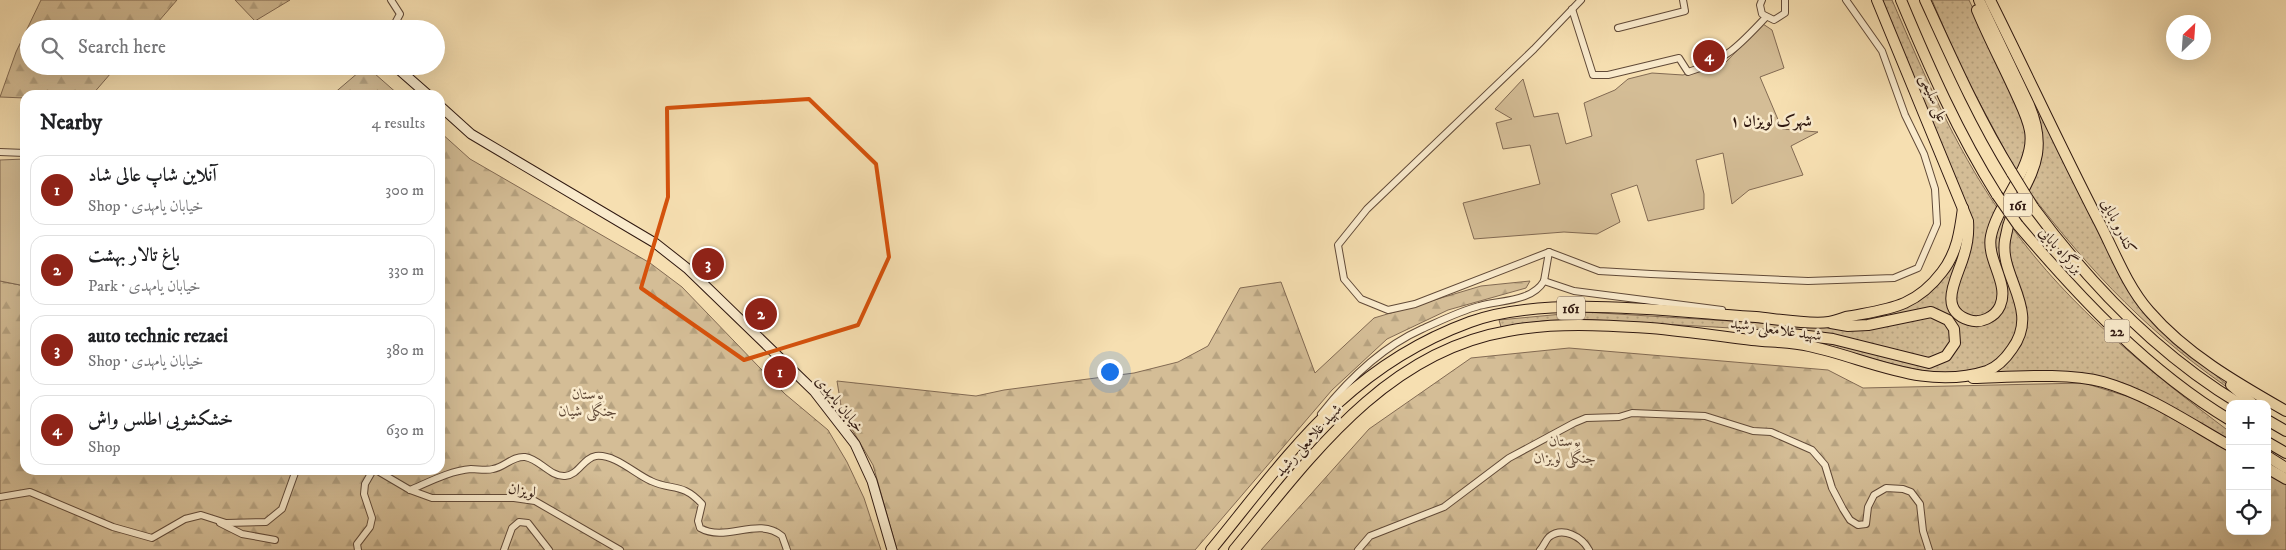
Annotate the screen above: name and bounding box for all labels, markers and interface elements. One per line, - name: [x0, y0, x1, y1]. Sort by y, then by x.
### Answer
- north arrow: [2166, 15, 2211, 60]
- search box: [20, 20, 445, 75]
- icon: search: [38, 34, 66, 62]
- text: Search here: [78, 36, 166, 59]
- pin: 4: [1693, 37, 1725, 75]
- street label: علی سلیمی: [1914, 71, 1952, 125]
- text: Nearby: [40, 110, 102, 136]
- district label: شهرک لویزان ۱: [1730, 111, 1812, 131]
- text: 4 results: [372, 113, 425, 133]
- text: آنلاین شاپ عالی شاد: [88, 164, 217, 187]
- text: 1: [54, 180, 60, 200]
- text: 300 m: [385, 180, 424, 200]
- road number: 161: [2004, 194, 2032, 216]
- street label: کندرو بابایی: [2097, 195, 2141, 257]
- text: Shop · خیابان یامهدی: [88, 196, 203, 216]
- street label: بزرگراه بابایی: [2035, 222, 2088, 278]
- text: باغ تالار بهشت: [88, 244, 180, 267]
- pin: 3: [692, 245, 724, 283]
- text: 2: [53, 260, 61, 280]
- text: 330 m: [388, 260, 424, 280]
- text: Park · خیابان یامهدی: [88, 276, 201, 296]
- pin: 2: [745, 295, 777, 333]
- road number: 161: [1557, 296, 1585, 320]
- street label: شهید غلامعلی رشید: [1729, 314, 1823, 346]
- road number: 22: [2104, 320, 2130, 342]
- text: auto technic rezaei: [88, 325, 228, 348]
- text: 3: [54, 340, 60, 360]
- text: 380 m: [386, 340, 424, 360]
- text: Shop · خیابان یامهدی: [88, 351, 203, 371]
- pin: 1: [764, 353, 796, 391]
- your location: [1097, 359, 1123, 385]
- street label: خیابان یامهدی: [811, 372, 868, 437]
- park label: بوستان جنگلی شیان: [559, 385, 617, 422]
- street label: شهید غلامعلی رشید: [1271, 400, 1347, 482]
- map controls: [2226, 400, 2271, 535]
- button: +: [2226, 400, 2271, 445]
- text: خشکشویی اطلس واش: [88, 408, 233, 431]
- text: 4: [52, 420, 62, 440]
- text: 630 m: [386, 420, 424, 440]
- park label: بوستان جنگلی لویزان: [1534, 432, 1596, 469]
- text: Shop: [88, 437, 121, 457]
- button: −: [2226, 445, 2271, 490]
- street label: لویزان: [507, 479, 537, 502]
- button: locate: [2226, 490, 2271, 535]

